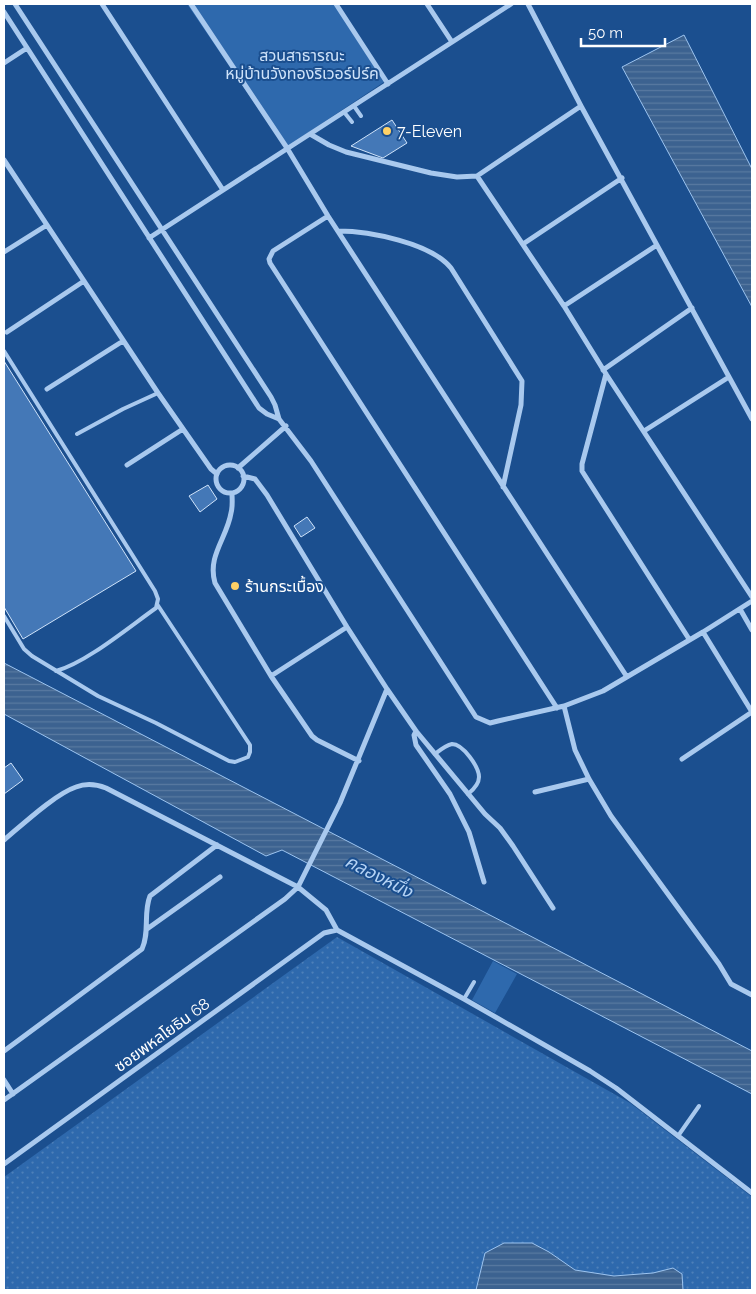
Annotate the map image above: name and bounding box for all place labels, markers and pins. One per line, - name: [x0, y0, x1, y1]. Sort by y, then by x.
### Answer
- place label: 7-Eleven: [397, 122, 462, 141]
- marker: 7-Eleven: [381, 125, 393, 137]
- place label: ร้านกระเบื้อง: [245, 575, 324, 596]
- marker: ร้านกระเบื้อง: [229, 580, 241, 592]

